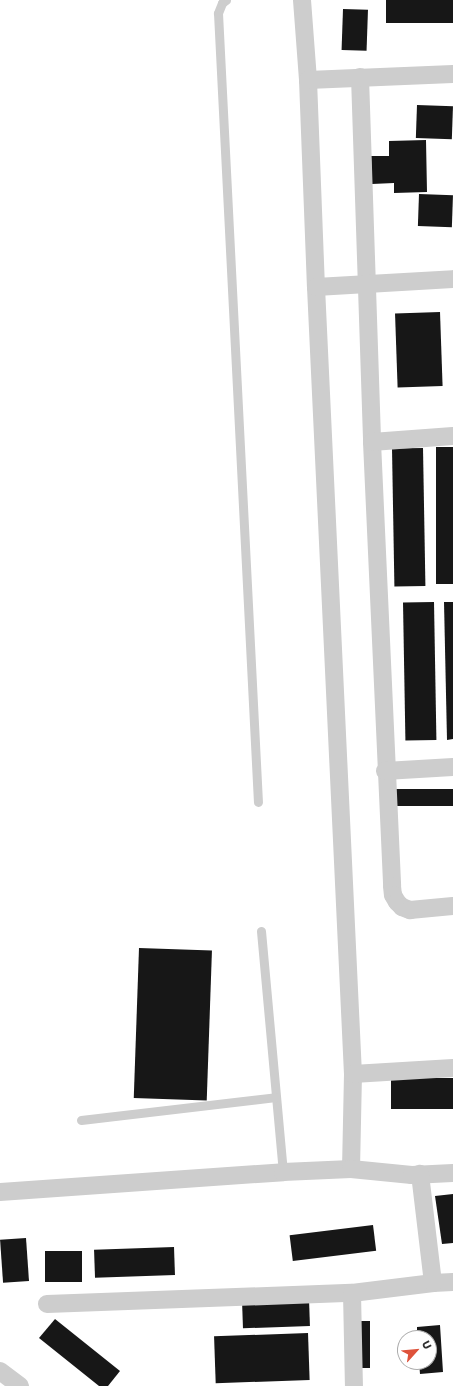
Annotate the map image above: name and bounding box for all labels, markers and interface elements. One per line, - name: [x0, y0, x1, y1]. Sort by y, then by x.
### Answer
- north arrow: [397, 1330, 437, 1370]
- text: U: [418, 1338, 436, 1352]

